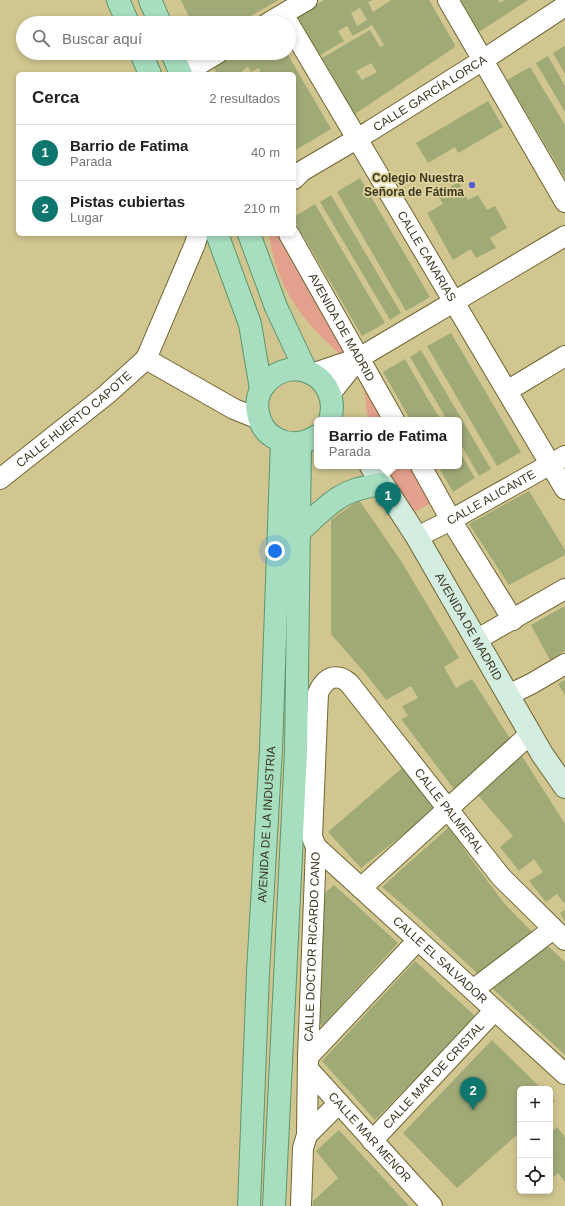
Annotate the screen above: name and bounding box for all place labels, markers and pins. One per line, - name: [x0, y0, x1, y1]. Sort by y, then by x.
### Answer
- place label: Colegio Nuestra Señora de Fátima: [364, 171, 464, 199]
- marker: Colegio Nuestra Señora de Fátima: [467, 180, 477, 190]
- pin: 1: [375, 482, 401, 515]
- pin: 2: [460, 1077, 486, 1110]

